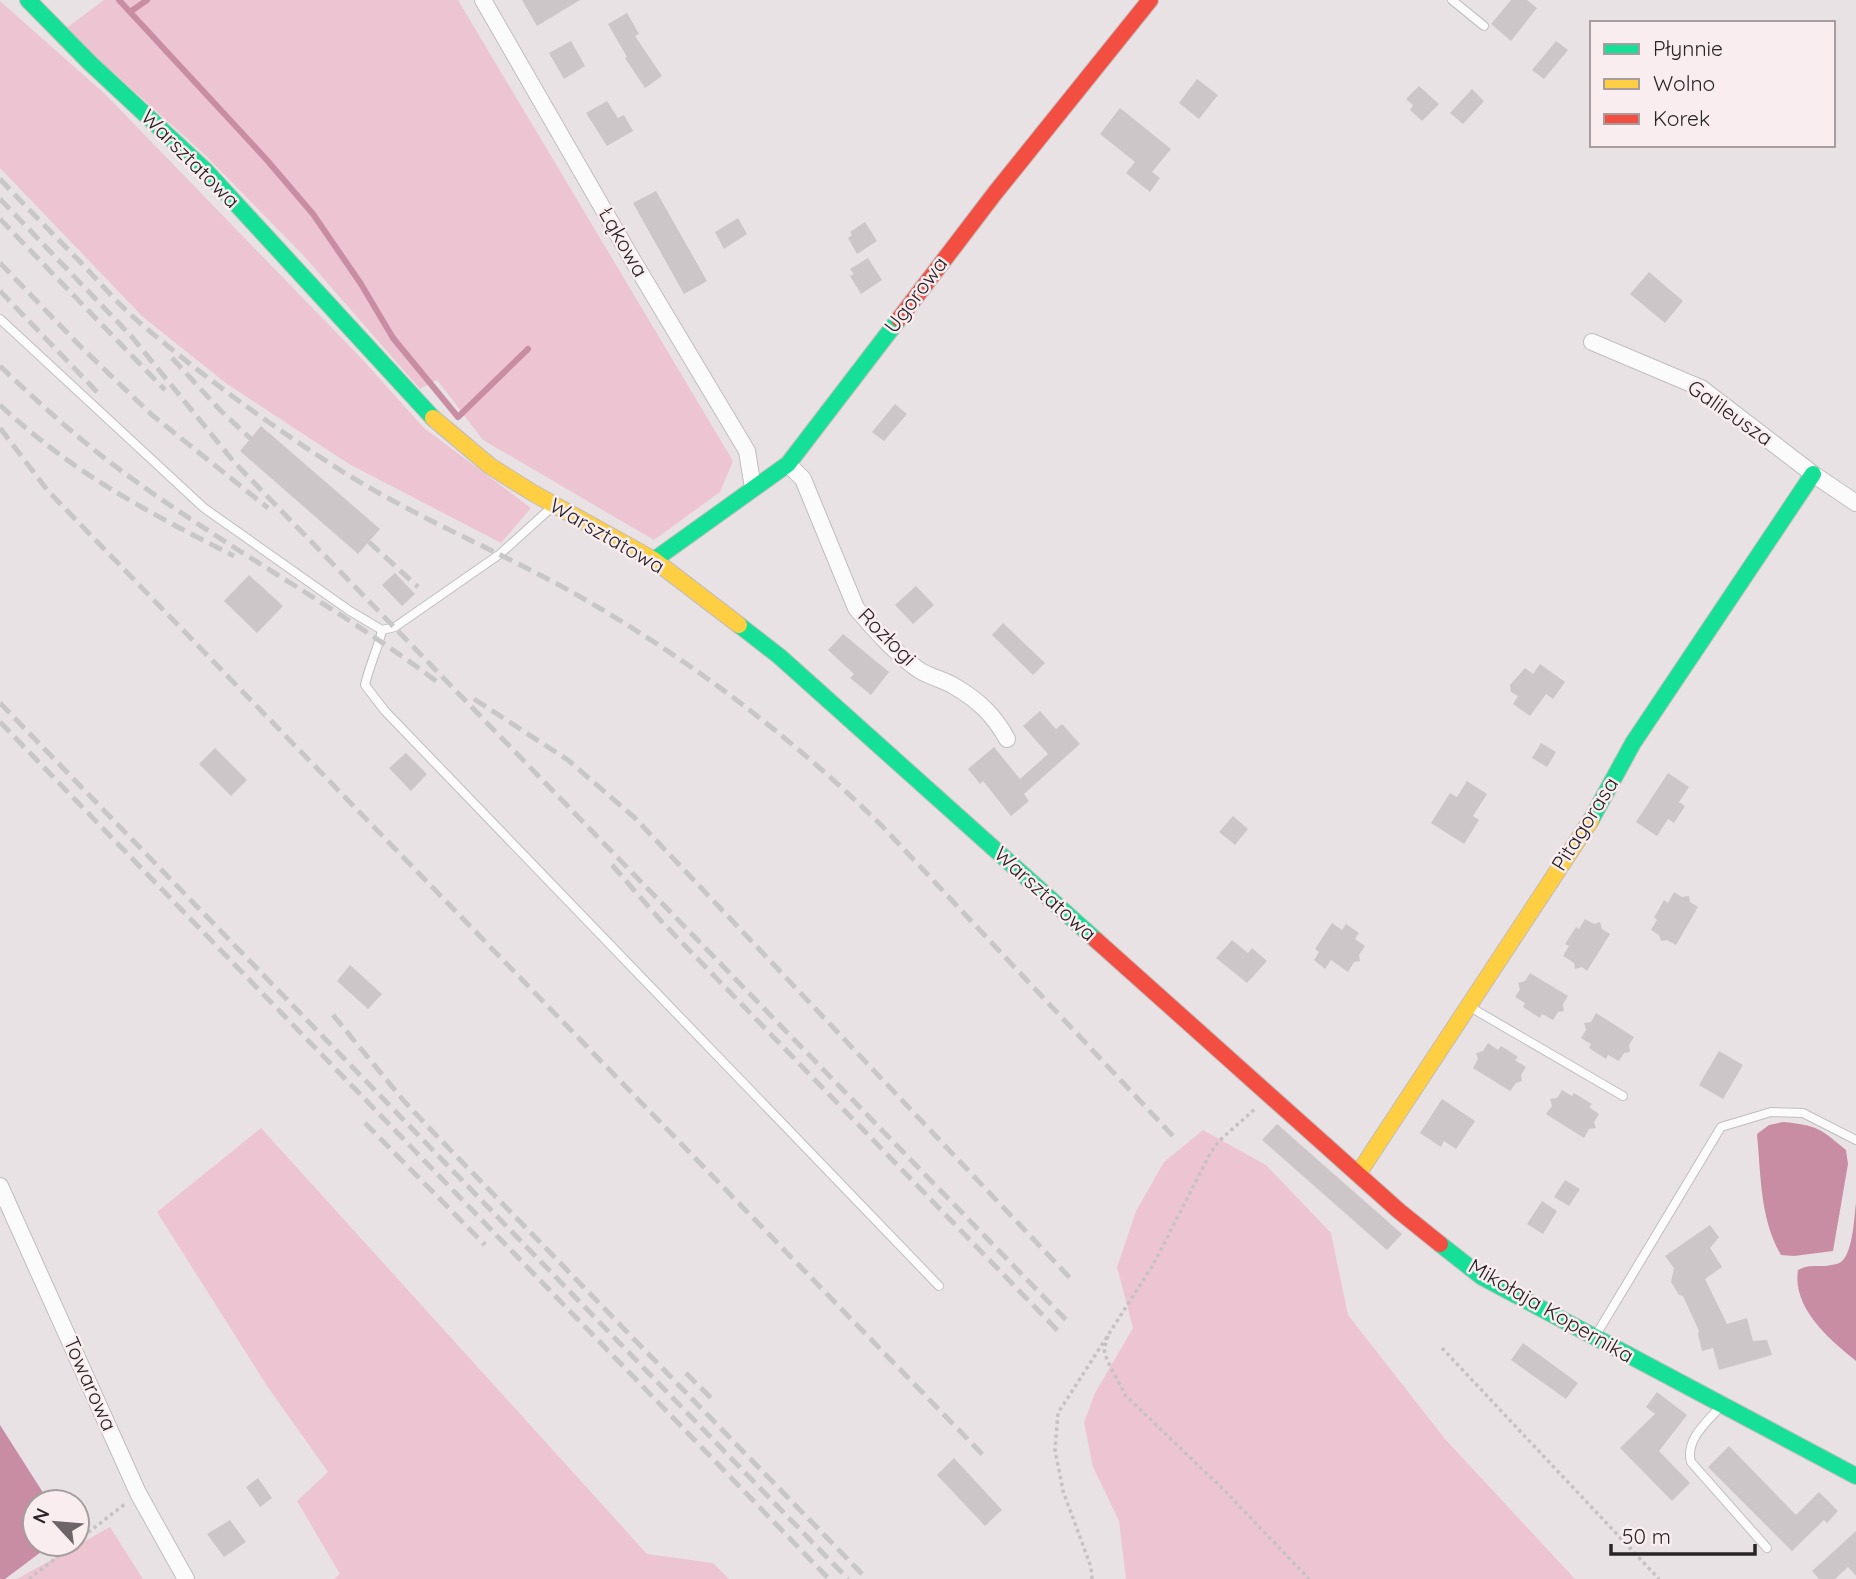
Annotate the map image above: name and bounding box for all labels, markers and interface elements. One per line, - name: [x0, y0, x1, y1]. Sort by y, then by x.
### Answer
- legend: [1590, 21, 1835, 147]
- text: Płynnie: [1653, 35, 1723, 61]
- text: Wolno: [1653, 70, 1715, 96]
- street label: Warsztatowa: [136, 104, 245, 213]
- text: Korek: [1653, 105, 1710, 131]
- street label: Łąkowa: [593, 202, 654, 281]
- street label: Ugorowa: [878, 251, 952, 338]
- street label: Galileusza: [1683, 373, 1778, 451]
- street label: Warsztatowa: [545, 492, 670, 579]
- street label: Rozłogi: [853, 602, 922, 671]
- street label: Pitagorasa: [1545, 772, 1623, 875]
- street label: Warsztatowa: [989, 840, 1102, 946]
- street label: Mikołaja Kopernika: [1464, 1252, 1639, 1368]
- street label: Towarowa: [59, 1332, 123, 1435]
- north arrow: [21, 1488, 91, 1558]
- text: N: [27, 1504, 55, 1527]
- scale bar: [1611, 1512, 1755, 1556]
- text: 50 m: [1622, 1523, 1671, 1549]

